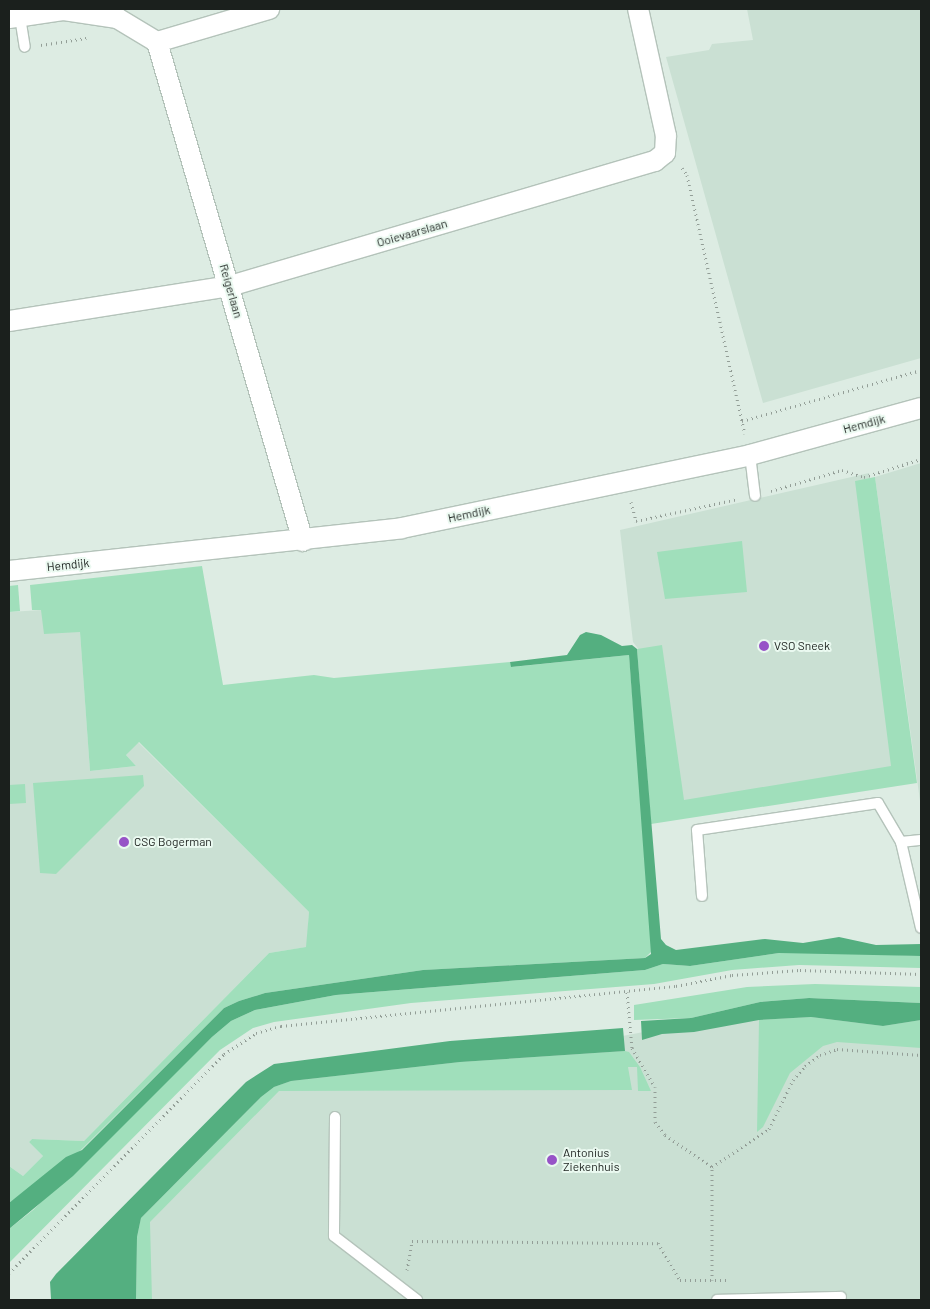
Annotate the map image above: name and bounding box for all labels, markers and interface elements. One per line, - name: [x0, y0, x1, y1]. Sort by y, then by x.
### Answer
- street label: Ooievaarslaan: [375, 216, 449, 250]
- street label: Reigerlaan: [216, 262, 246, 320]
- street label: Hemdijk: [842, 412, 886, 436]
- street label: Hemdijk: [447, 503, 491, 525]
- street label: Hemdijk: [46, 556, 90, 574]
- place label: VSO Sneek: [774, 639, 830, 653]
- marker: VSO Sneek: [758, 640, 770, 652]
- place label: CSG Bogerman: [134, 835, 212, 849]
- marker: CSG Bogerman: [118, 836, 130, 848]
- place label: Antonius Ziekenhuis: [563, 1146, 619, 1174]
- marker: Antonius Ziekenhuis: [545, 1153, 559, 1167]

